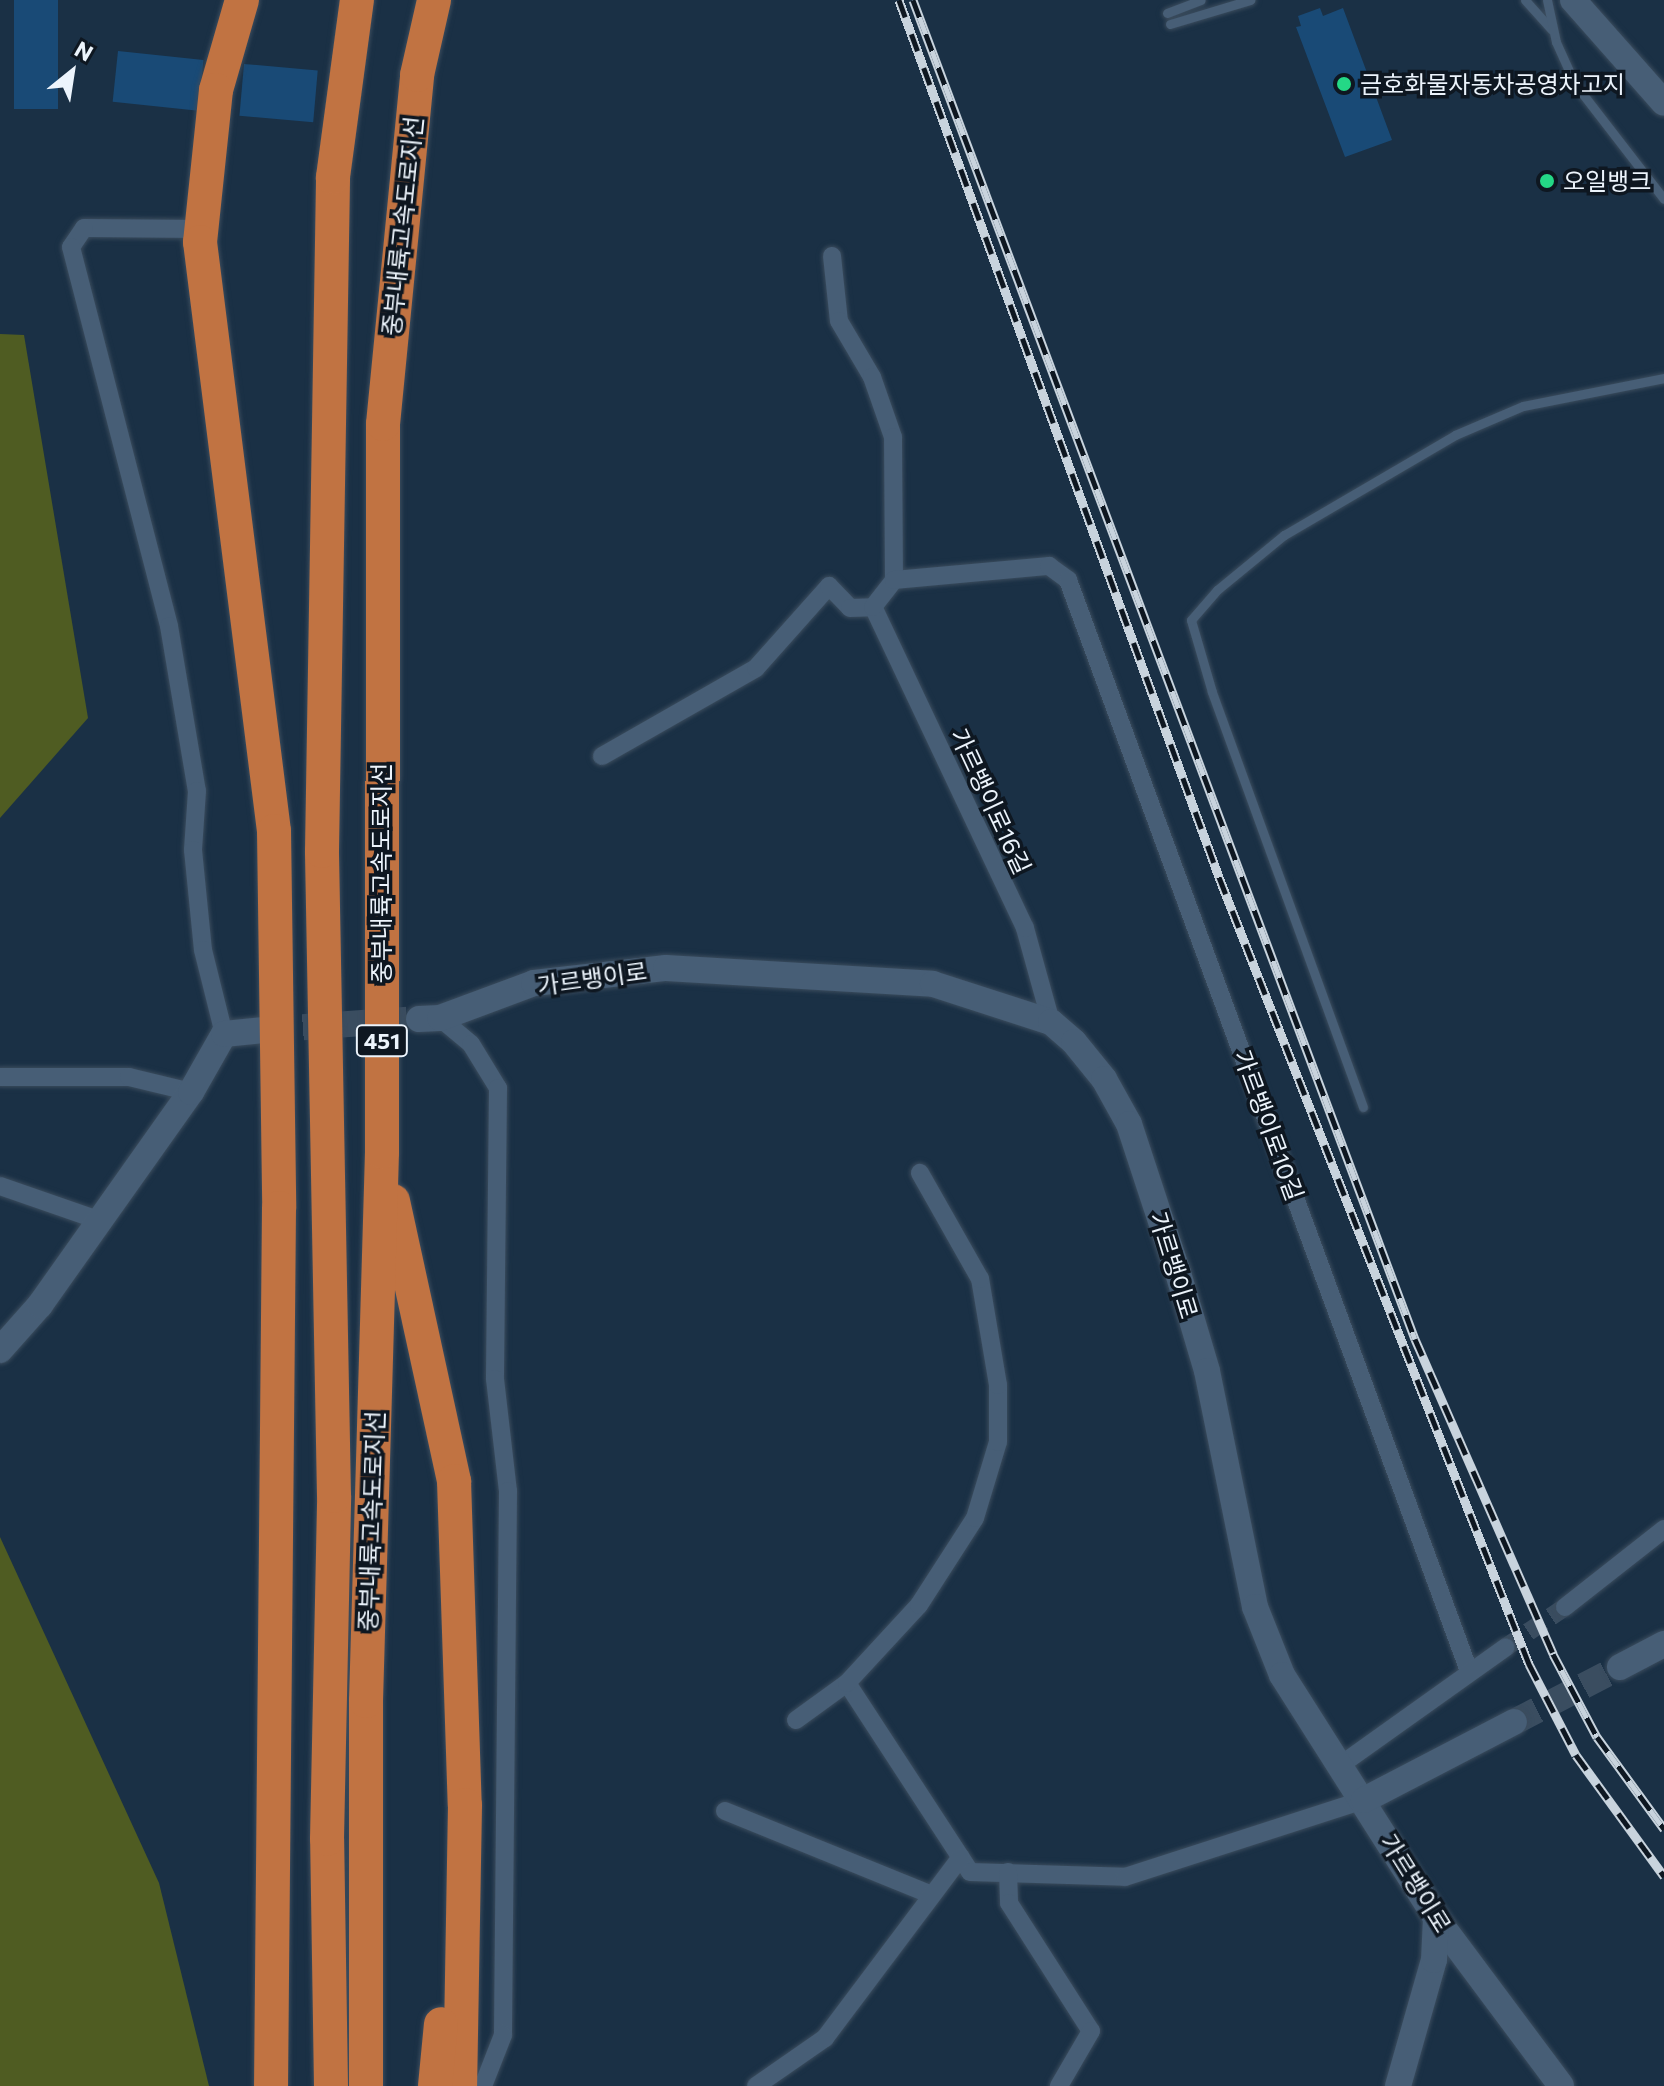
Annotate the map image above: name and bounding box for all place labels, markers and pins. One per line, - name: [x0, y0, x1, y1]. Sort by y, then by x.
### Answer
- place label: 금호화물자동차공영차고지: [1360, 70, 1625, 98]
- marker: 금호화물자동차공영차고지: [1335, 75, 1353, 93]
- place label: 오일뱅크: [1563, 167, 1651, 195]
- marker: 오일뱅크: [1538, 172, 1556, 190]

